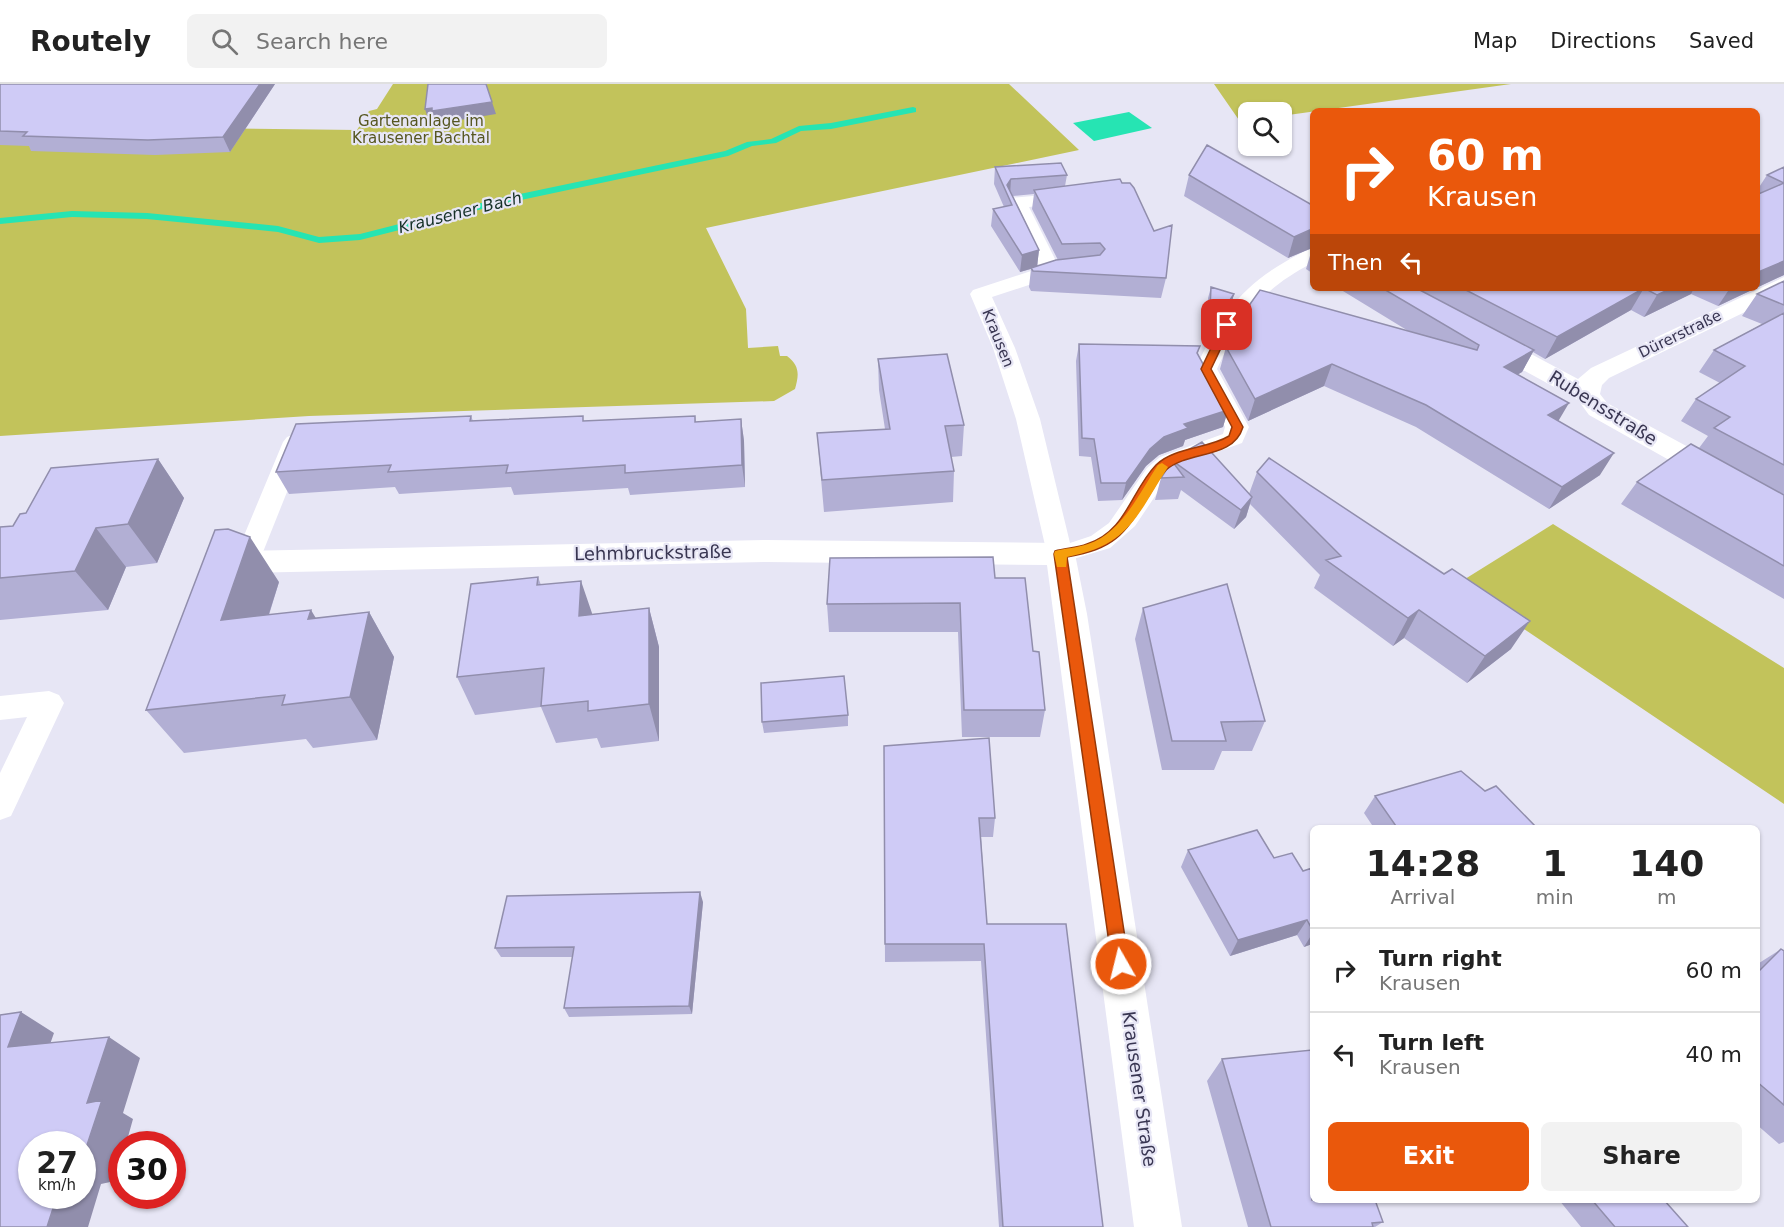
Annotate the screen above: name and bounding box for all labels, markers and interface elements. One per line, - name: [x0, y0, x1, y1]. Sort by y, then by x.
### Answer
- search box: [187, 14, 607, 68]
- text: Routely: [30, 25, 151, 58]
- icon: search: [208, 25, 241, 58]
- text: Search here: [256, 29, 388, 54]
- text: Map: [1473, 29, 1517, 53]
- text: Directions: [1550, 29, 1656, 53]
- text: Saved: [1689, 29, 1754, 53]
- map controls: [1238, 102, 1292, 156]
- button: search: [1238, 102, 1292, 156]
- park label: Gartenanlage im Krausener Bachtal: [352, 112, 490, 147]
- text: 60 m: [1427, 131, 1544, 180]
- icon: right: [1328, 132, 1406, 210]
- text: Krausen: [1427, 181, 1537, 212]
- water label: Krausener Bach: [396, 188, 524, 237]
- icon: left: [1395, 246, 1428, 279]
- text: Then: [1328, 250, 1383, 275]
- pin: [1201, 299, 1252, 350]
- street label: Krausen: [978, 306, 1018, 370]
- street label: Dürerstraße: [1636, 306, 1724, 362]
- icon: arrive: [1210, 308, 1243, 341]
- street label: Rubensstraße: [1545, 366, 1661, 449]
- street label: Lehmbruckstraße: [574, 541, 732, 564]
- text: 14:28: [1366, 843, 1480, 884]
- text: 1: [1542, 843, 1567, 884]
- text: 140: [1629, 843, 1704, 884]
- text: Arrival: [1390, 885, 1455, 909]
- text: min: [1536, 885, 1574, 909]
- text: m: [1657, 885, 1677, 909]
- position arrow: [1089, 932, 1153, 996]
- text: Turn right: [1379, 946, 1502, 971]
- icon: right: [1328, 954, 1361, 987]
- text: 60 m: [1686, 958, 1742, 983]
- text: Krausen: [1379, 971, 1461, 995]
- street label: Krausener Straße: [1118, 1010, 1161, 1168]
- text: Turn left: [1379, 1030, 1484, 1055]
- icon: left: [1328, 1038, 1361, 1071]
- text: 40 m: [1686, 1042, 1742, 1067]
- text: Krausen: [1379, 1055, 1461, 1079]
- button: Exit: [1328, 1122, 1529, 1191]
- button: Share: [1541, 1122, 1742, 1191]
- speed limit sign: 30: [108, 1131, 186, 1209]
- text: 27: [36, 1145, 78, 1180]
- text: km/h: [38, 1176, 76, 1194]

